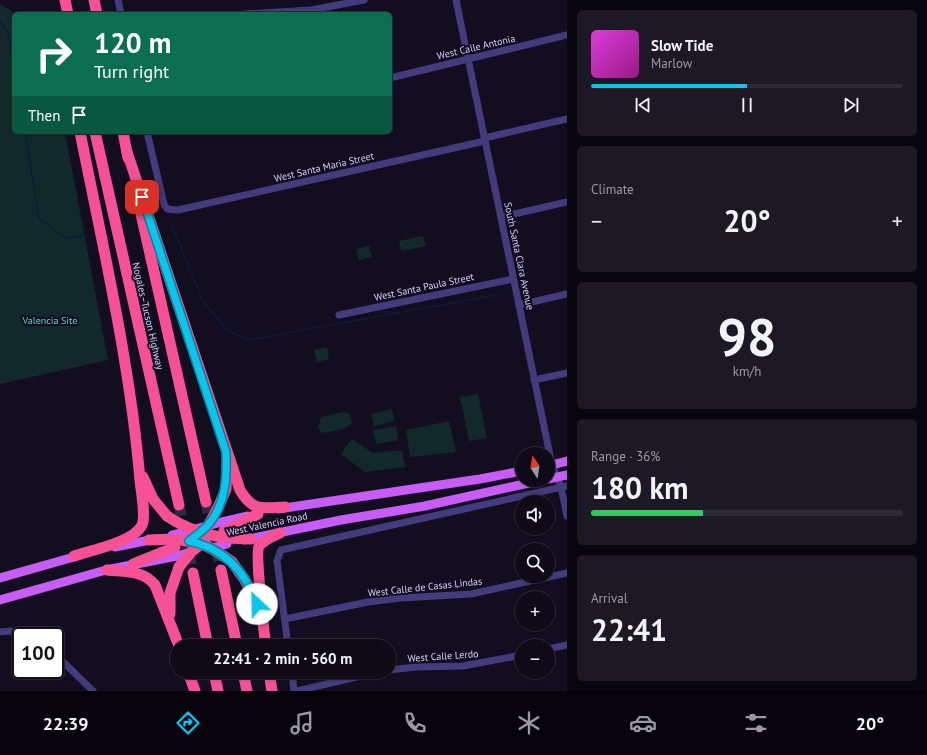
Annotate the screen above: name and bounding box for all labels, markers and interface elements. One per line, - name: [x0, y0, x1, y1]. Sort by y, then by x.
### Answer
- text: 120 m: [94, 24, 171, 61]
- icon: right: [28, 28, 80, 80]
- street label: West Calle Antonia: [436, 32, 516, 62]
- text: Slow Tide: [651, 36, 713, 55]
- text: Marlow: [651, 55, 692, 72]
- text: Turn right: [94, 60, 169, 83]
- icon: previous: [632, 94, 654, 116]
- icon: pause: [736, 94, 758, 116]
- icon: next: [840, 94, 862, 116]
- icon: arrive: [68, 104, 90, 126]
- text: Then: [28, 106, 60, 125]
- street label: West Santa Maria Street: [273, 149, 376, 185]
- pin: [125, 180, 159, 214]
- text: Climate: [591, 181, 634, 198]
- icon: arrive: [131, 186, 153, 208]
- street label: South Santa Clara Avenue: [501, 201, 537, 311]
- text: 20°: [723, 201, 771, 240]
- text: −: [591, 207, 602, 235]
- text: +: [892, 207, 903, 235]
- street label: Nogales–Tucson Highway: [129, 261, 167, 371]
- street label: West Santa Paula Street: [373, 270, 476, 304]
- text: 98: [718, 303, 776, 370]
- park label: Valencia Site: [22, 314, 77, 327]
- text: km/h: [733, 363, 761, 380]
- north arrow: [515, 447, 555, 487]
- map controls: [515, 447, 555, 679]
- text: Range · 36%: [591, 448, 660, 465]
- text: 180 km: [591, 468, 689, 507]
- button: sound: [515, 495, 555, 535]
- street label: West Valencia Road: [225, 509, 309, 539]
- button: search: [515, 543, 555, 583]
- street label: West Calle de Casas Lindas: [367, 575, 483, 599]
- position arrow: [236, 583, 278, 625]
- text: Arrival: [591, 590, 627, 607]
- button: +: [515, 591, 555, 631]
- text: 22:41: [591, 610, 667, 649]
- speed limit sign: 100: [12, 627, 64, 679]
- button: −: [515, 639, 555, 679]
- street label: West Calle Lerdo: [407, 647, 479, 665]
- text: 22:41 · 2 min · 560 m: [214, 649, 352, 668]
- icon: directions: [174, 709, 202, 737]
- icon: music: [288, 709, 316, 737]
- icon: phone: [401, 709, 429, 737]
- icon: climate: [515, 709, 543, 737]
- icon: car: [629, 709, 657, 737]
- icon: filters: [742, 709, 770, 737]
- text: 22:39: [43, 712, 88, 735]
- text: 20°: [856, 712, 884, 735]

